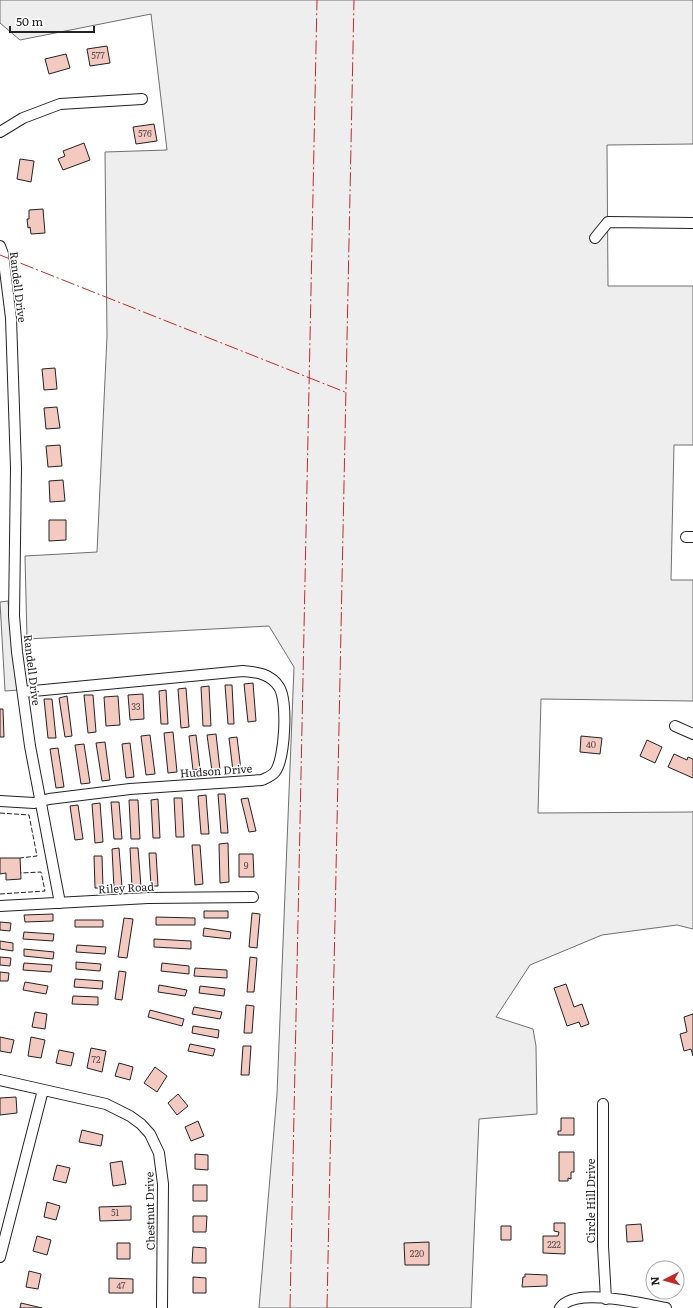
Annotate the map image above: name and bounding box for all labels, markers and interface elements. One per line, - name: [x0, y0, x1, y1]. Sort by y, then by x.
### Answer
- scale bar: [10, 8, 94, 34]
- text: 50 m: [16, 12, 43, 30]
- house number: 577: [91, 48, 105, 62]
- house number: 576: [138, 126, 152, 140]
- street label: Randell Drive: [7, 250, 31, 324]
- street label: Randell Drive: [21, 633, 45, 707]
- house number: 33: [131, 699, 141, 713]
- house number: 40: [586, 737, 596, 751]
- street label: Hudson Drive: [179, 759, 253, 781]
- house number: 9: [244, 858, 249, 872]
- street label: Riley Road: [98, 878, 155, 896]
- house number: 72: [91, 1052, 101, 1066]
- street label: Circle Hill Drive: [582, 1158, 598, 1243]
- street label: Chestnut Drive: [140, 1171, 158, 1250]
- house number: 51: [111, 1205, 119, 1219]
- house number: 222: [547, 1237, 561, 1251]
- house number: 220: [410, 1246, 424, 1260]
- north arrow: [645, 1260, 685, 1300]
- text: N: [646, 1276, 662, 1287]
- house number: 47: [116, 1278, 126, 1292]

